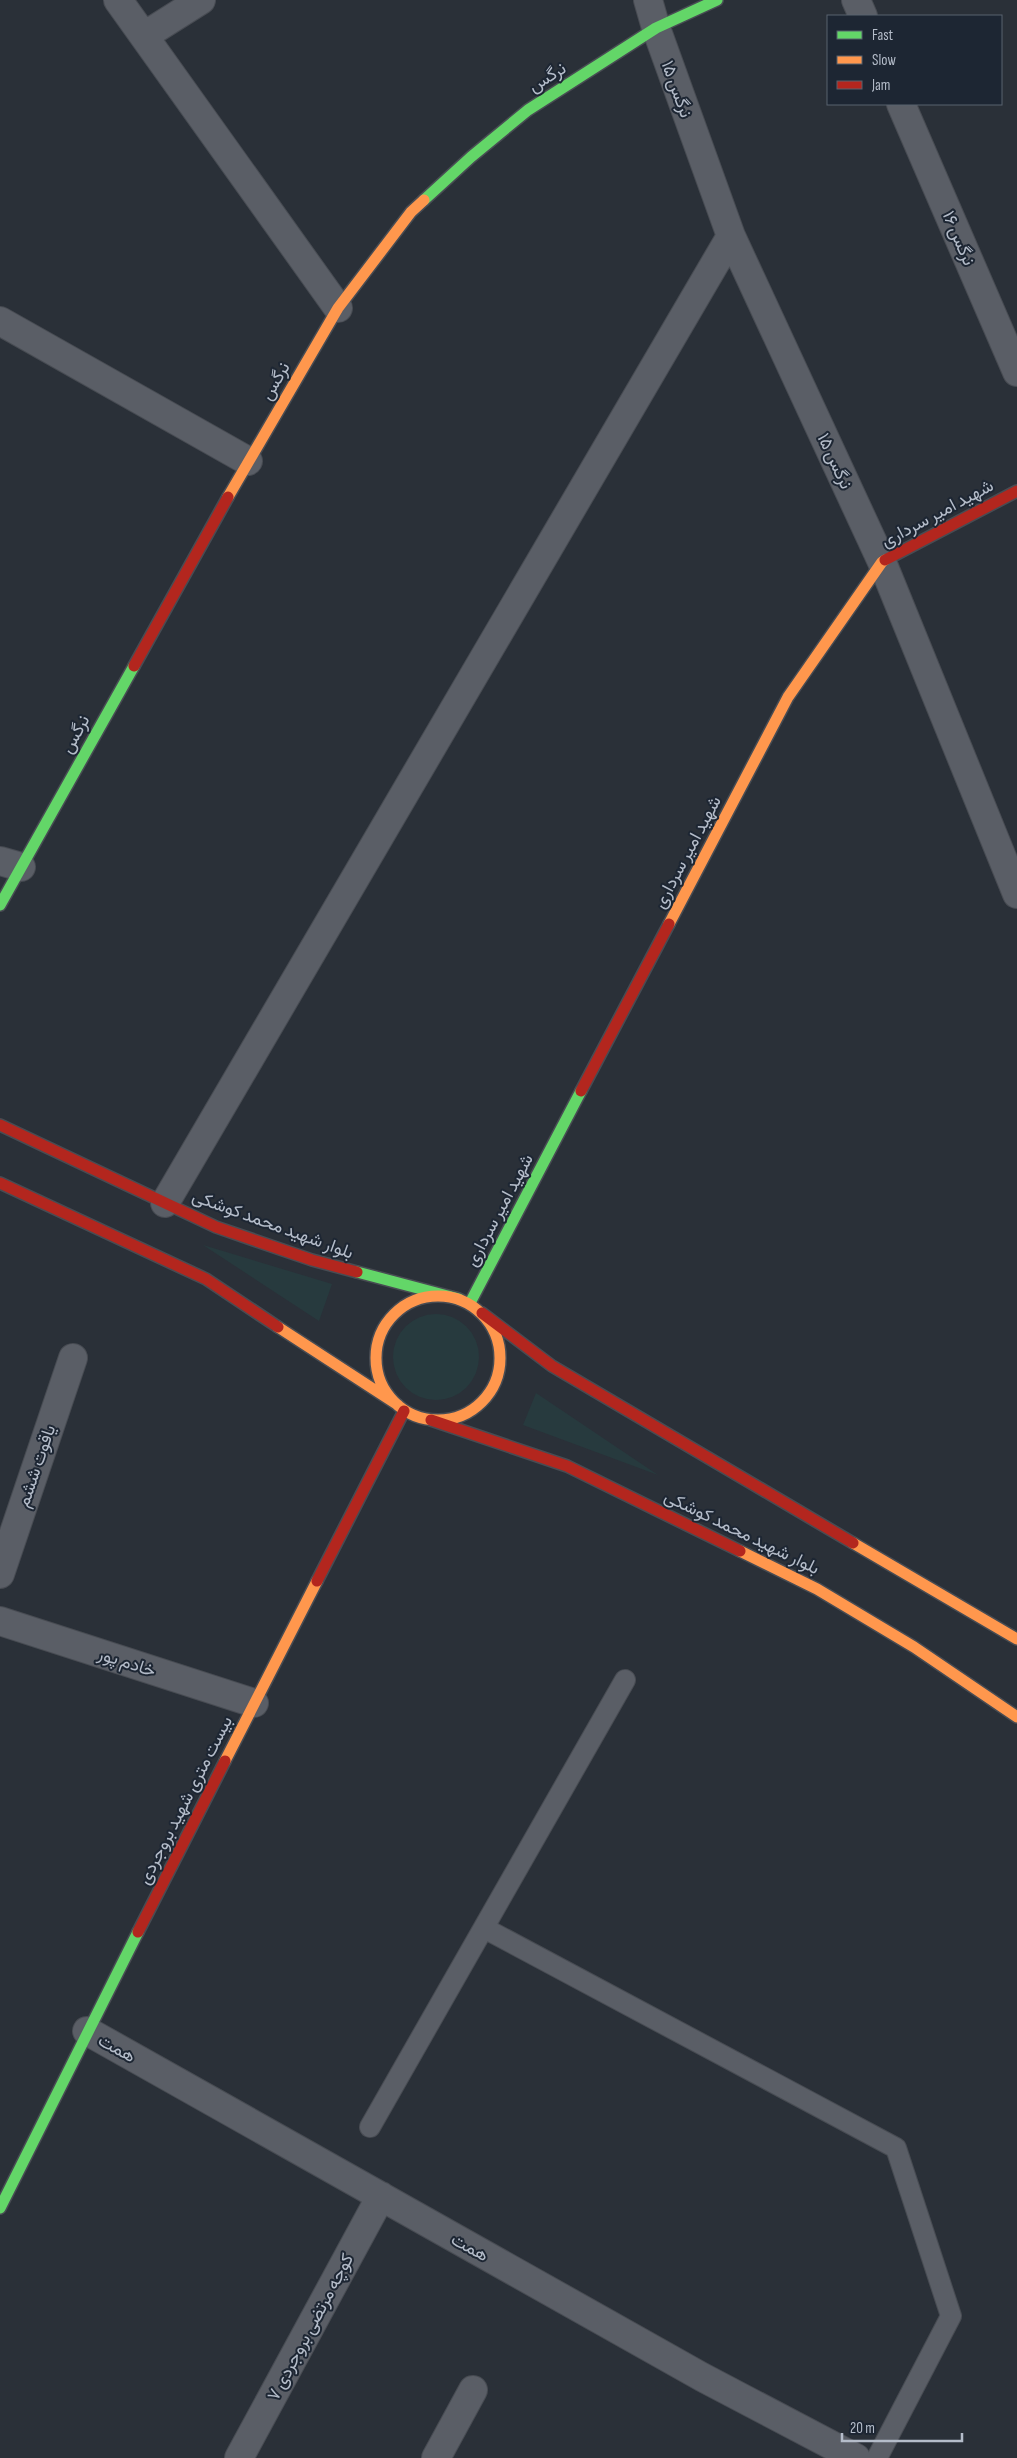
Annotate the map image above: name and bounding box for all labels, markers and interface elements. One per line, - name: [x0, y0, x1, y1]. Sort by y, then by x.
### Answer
- legend: [827, 15, 1002, 105]
- text: Fast: [872, 26, 894, 45]
- text: Slow: [872, 51, 896, 70]
- street label: نرگس: [524, 58, 570, 97]
- street label: نرگس ۱۵: [657, 58, 697, 121]
- text: Jam: [871, 76, 890, 95]
- street label: نرگس ۱۶: [938, 208, 979, 269]
- street label: نرگس: [256, 358, 295, 404]
- street label: نرگس ۱۵: [812, 430, 857, 493]
- street label: شهید امیر سرداری: [877, 475, 997, 552]
- street label: نرگس: [56, 711, 94, 757]
- street label: شهید امیر سرداری: [649, 792, 726, 912]
- street label: شهید امیر سرداری: [461, 1150, 538, 1270]
- street label: بلوار شهید محمد کوشکی: [189, 1186, 356, 1263]
- street label: یاقوت ششم: [13, 1422, 61, 1511]
- street label: بلوار شهید محمد کوشکی: [661, 1486, 823, 1579]
- street label: خادم پور: [94, 1643, 158, 1683]
- street label: بیست متری شهید بروجردی: [134, 1712, 237, 1888]
- street label: همت: [94, 2030, 139, 2067]
- street label: همت: [447, 2229, 492, 2266]
- street label: کوچه مرتضی بروجردی ۷: [263, 2250, 359, 2405]
- scale bar: [842, 2410, 962, 2442]
- text: 20 m: [850, 2419, 875, 2438]

